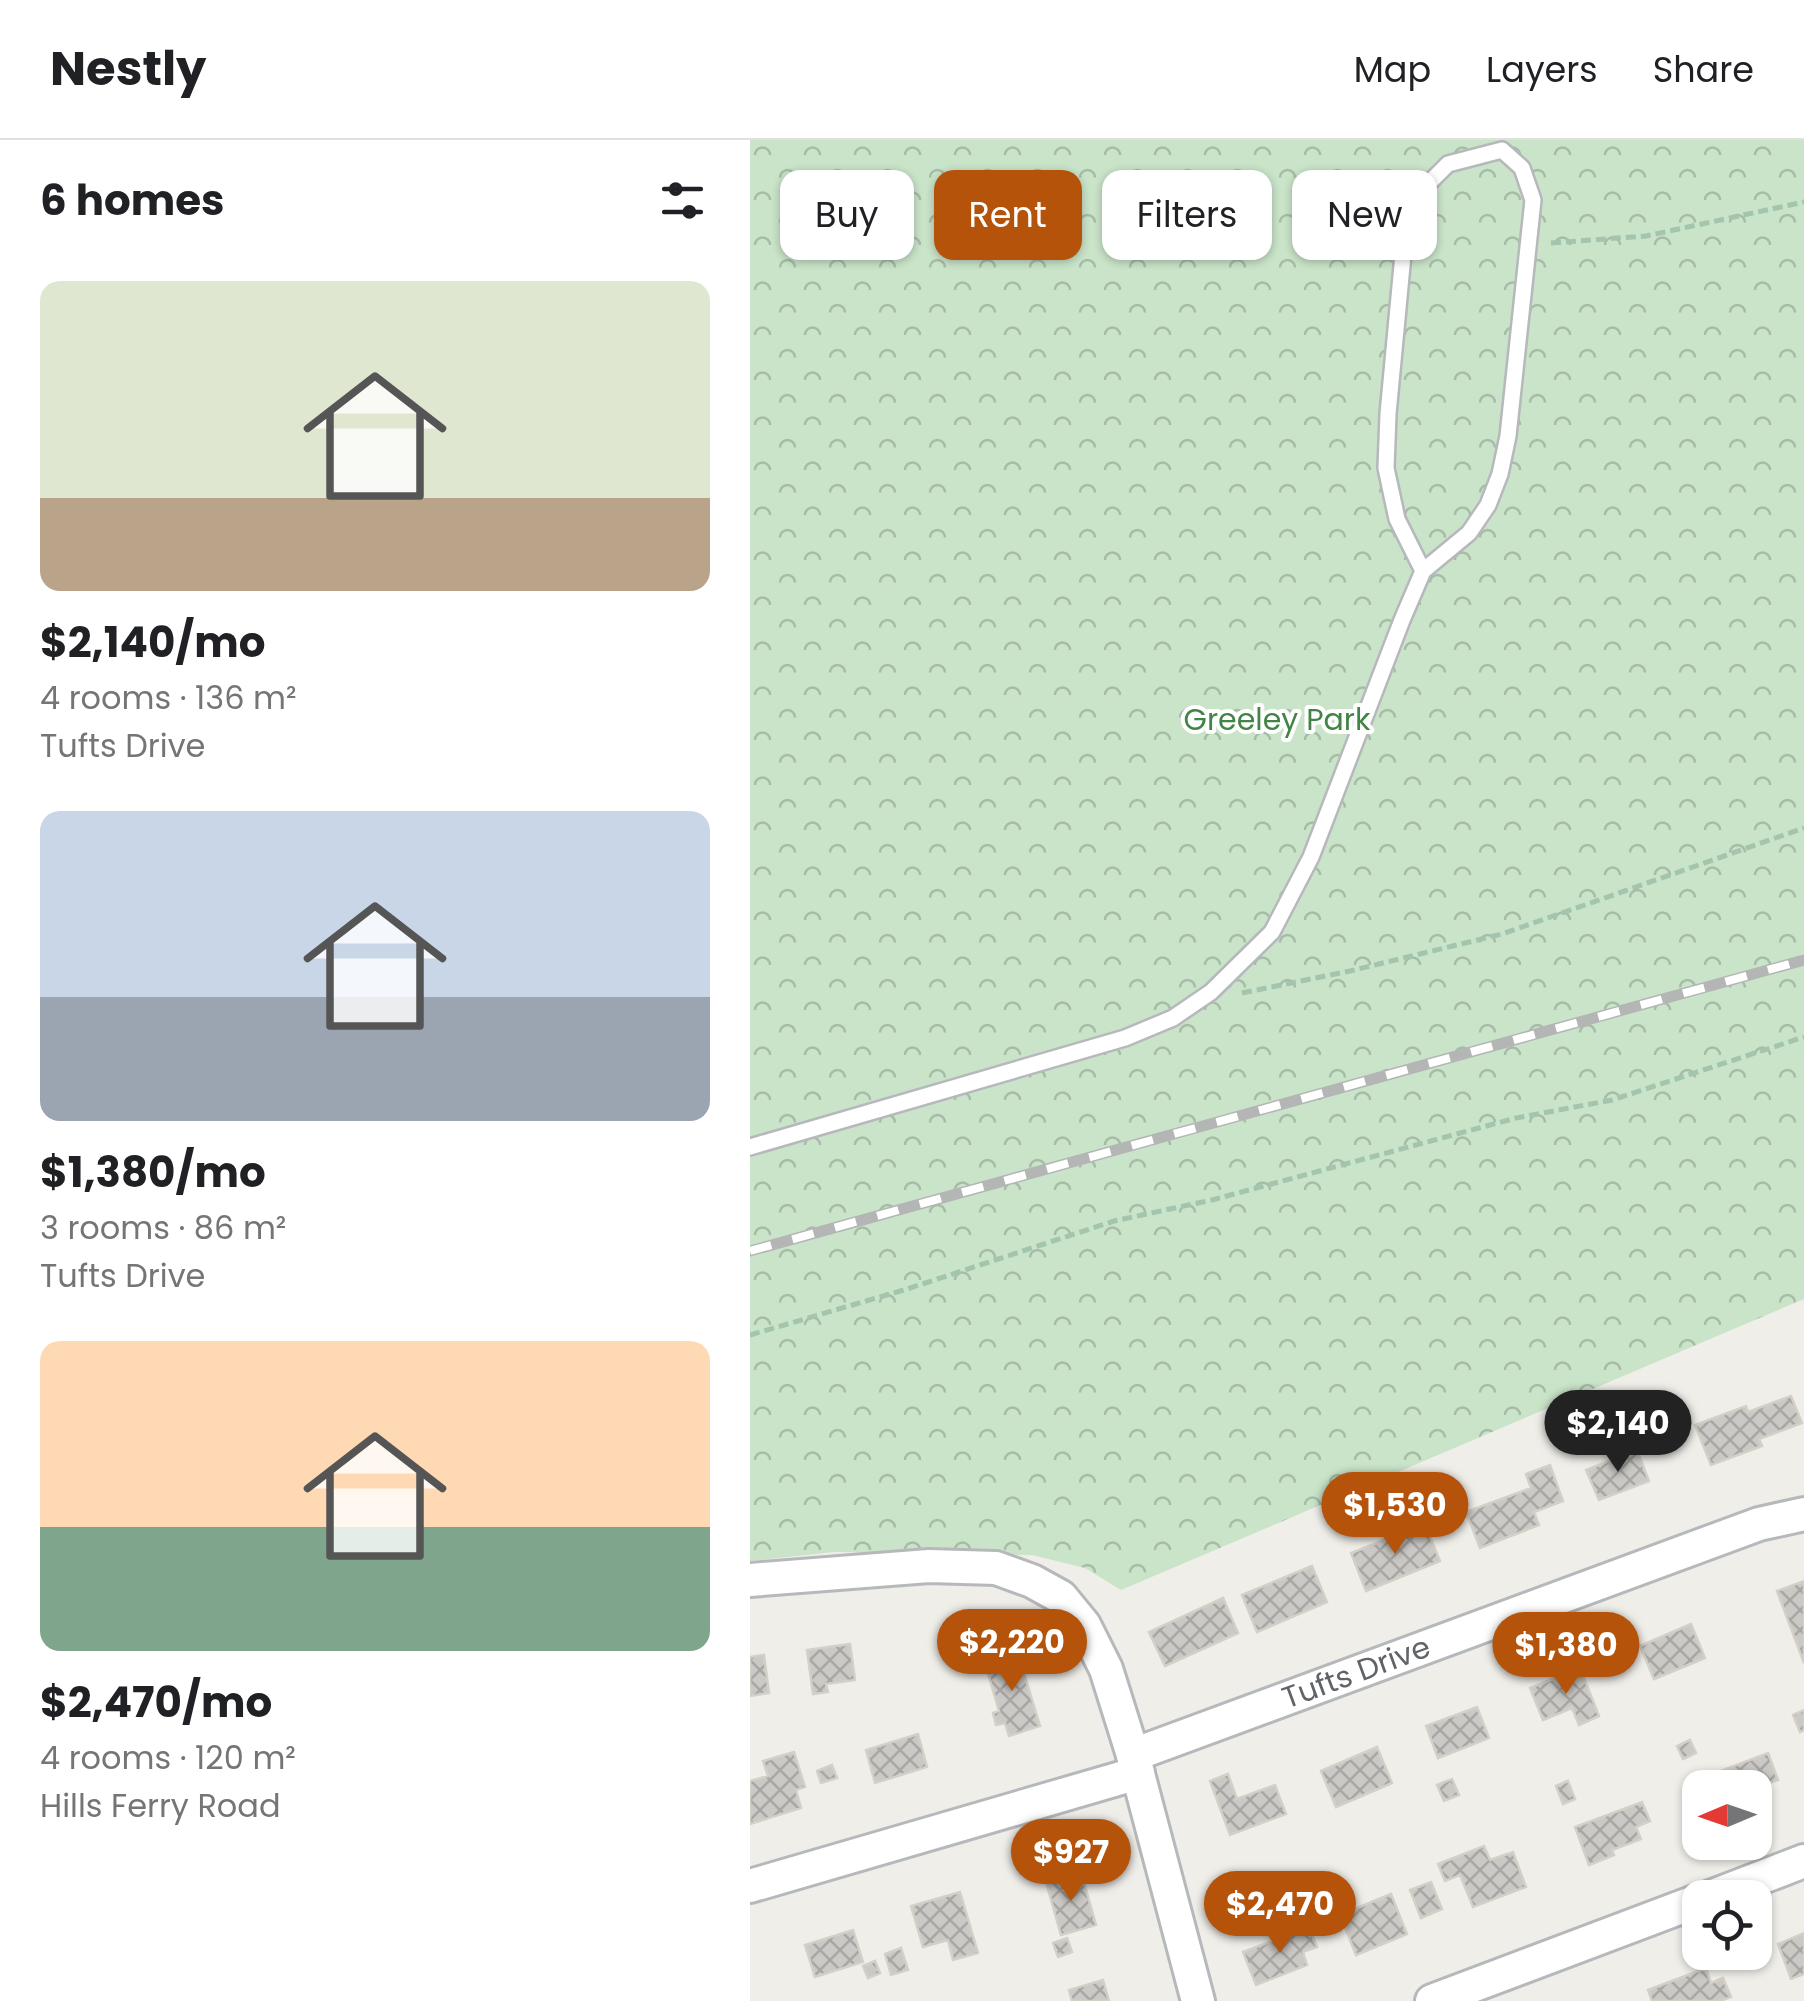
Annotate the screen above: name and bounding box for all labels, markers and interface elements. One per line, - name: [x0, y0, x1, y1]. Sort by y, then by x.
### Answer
- text: Nestly: [50, 35, 206, 102]
- text: Map: [1354, 45, 1431, 94]
- text: Layers: [1486, 45, 1598, 94]
- text: Share: [1653, 45, 1754, 94]
- chip: Buy: [780, 170, 914, 260]
- chip: Rent: [934, 170, 1082, 260]
- chip: Filters: [1102, 170, 1272, 260]
- chip: New: [1292, 170, 1437, 260]
- text: 6 homes: [40, 171, 225, 230]
- icon: filters: [655, 173, 710, 228]
- icon: home: [285, 346, 465, 526]
- text: $2,140/mo: [40, 613, 266, 672]
- text: 4 rooms · 136 m²: [40, 675, 297, 720]
- park label: Greeley Park: [1184, 698, 1371, 741]
- text: Tufts Drive: [40, 723, 205, 768]
- icon: home: [285, 876, 465, 1056]
- text: $1,380/mo: [40, 1143, 266, 1202]
- text: 3 rooms · 86 m²: [40, 1205, 286, 1250]
- text: Tufts Drive: [40, 1253, 205, 1298]
- pin: $2,140: [1537, 1390, 1699, 1475]
- text: $2,140: [1566, 1400, 1670, 1445]
- icon: home: [285, 1406, 465, 1586]
- pin: $1,530: [1314, 1472, 1476, 1557]
- text: $1,530: [1343, 1482, 1447, 1527]
- pin: $2,220: [931, 1609, 1093, 1694]
- pin: $1,380: [1485, 1612, 1647, 1697]
- text: $2,220: [959, 1619, 1065, 1664]
- text: $1,380: [1514, 1622, 1618, 1667]
- street label: Tufts Drive: [1276, 1625, 1436, 1719]
- text: $2,470/mo: [40, 1673, 272, 1732]
- text: 4 rooms · 120 m²: [40, 1735, 296, 1780]
- north arrow: [1682, 1770, 1772, 1860]
- map controls: [1682, 1770, 1772, 1970]
- text: Hills Ferry Road: [40, 1783, 281, 1828]
- pin: $927: [1012, 1819, 1130, 1904]
- text: $927: [1033, 1829, 1109, 1874]
- pin: $2,470: [1199, 1871, 1361, 1956]
- button: locate: [1682, 1880, 1772, 1970]
- text: $2,470: [1226, 1881, 1334, 1926]

